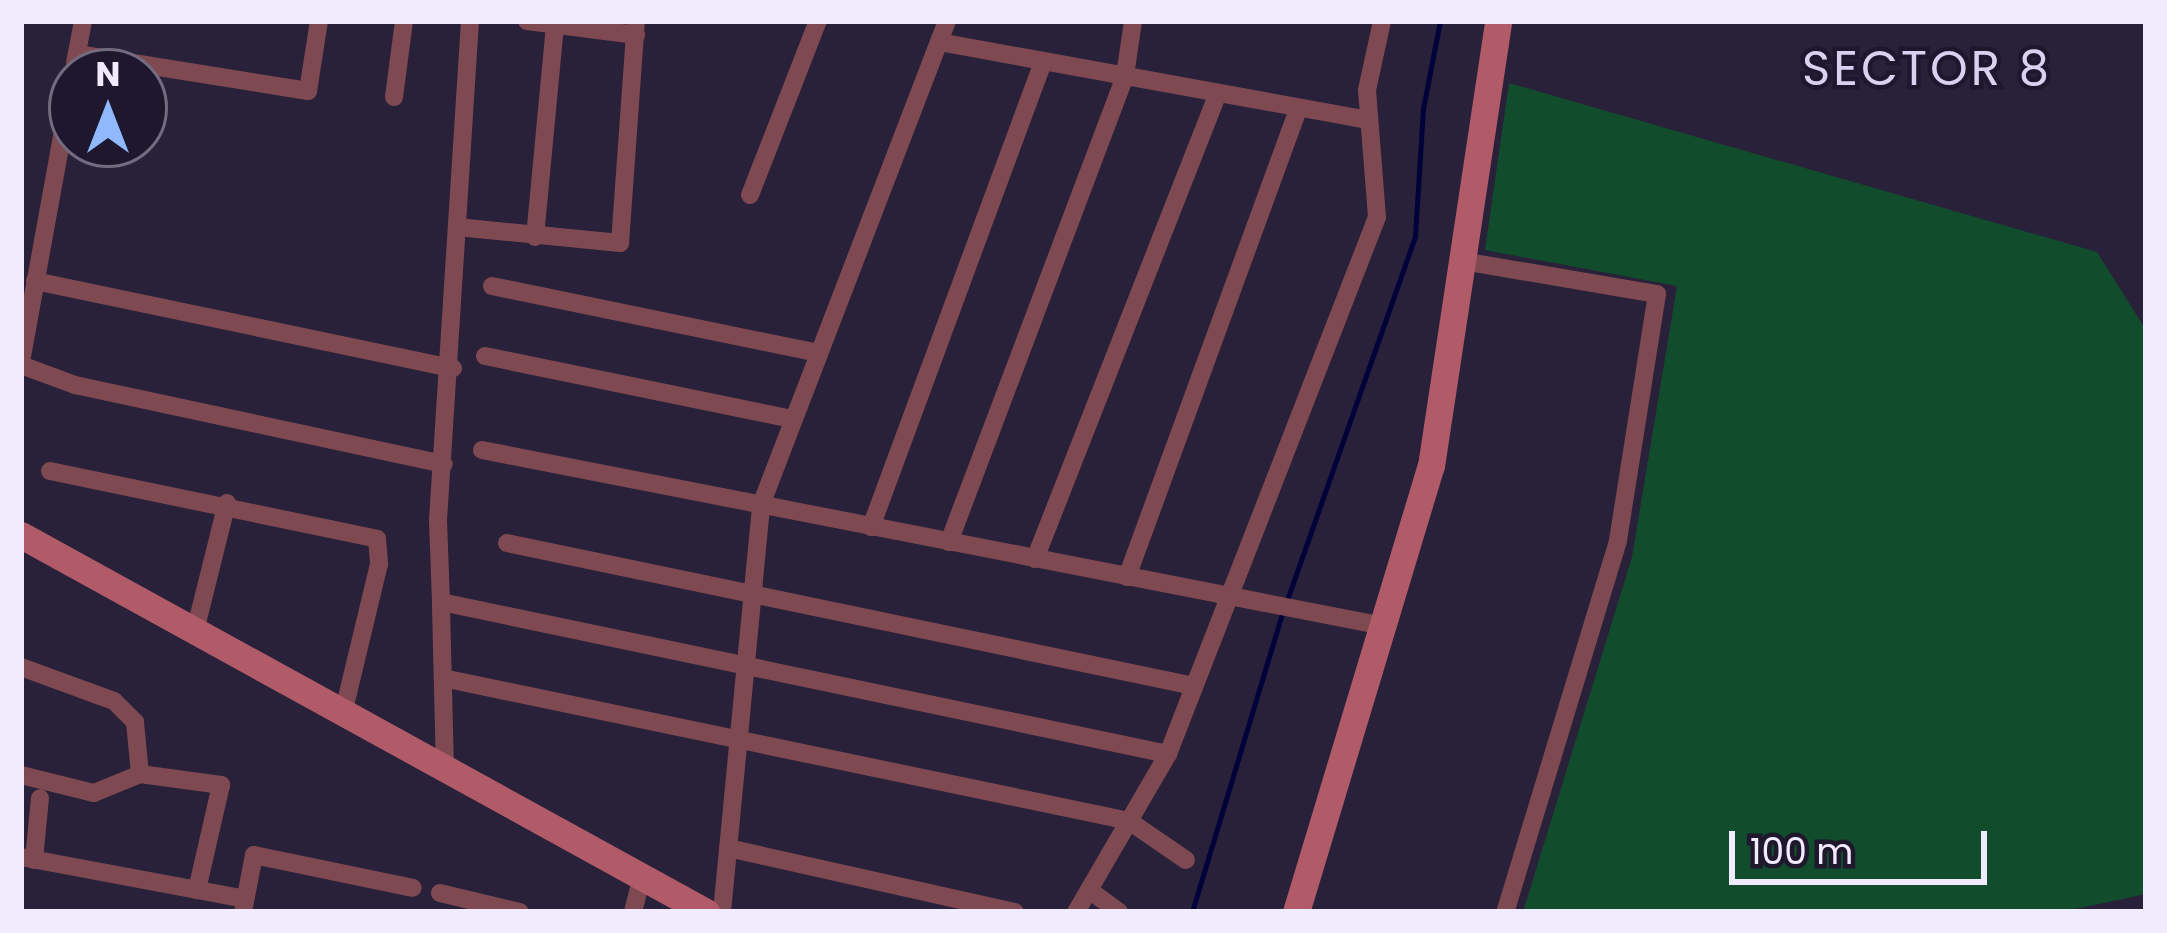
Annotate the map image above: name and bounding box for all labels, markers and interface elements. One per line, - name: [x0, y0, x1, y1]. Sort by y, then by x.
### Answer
- district label: SECTOR 8: [1802, 40, 2052, 98]
- north arrow: [48, 48, 168, 168]
- text: N: [96, 51, 120, 98]
- scale bar: [1735, 807, 1993, 881]
- text: 100 m: [1750, 826, 1853, 877]

